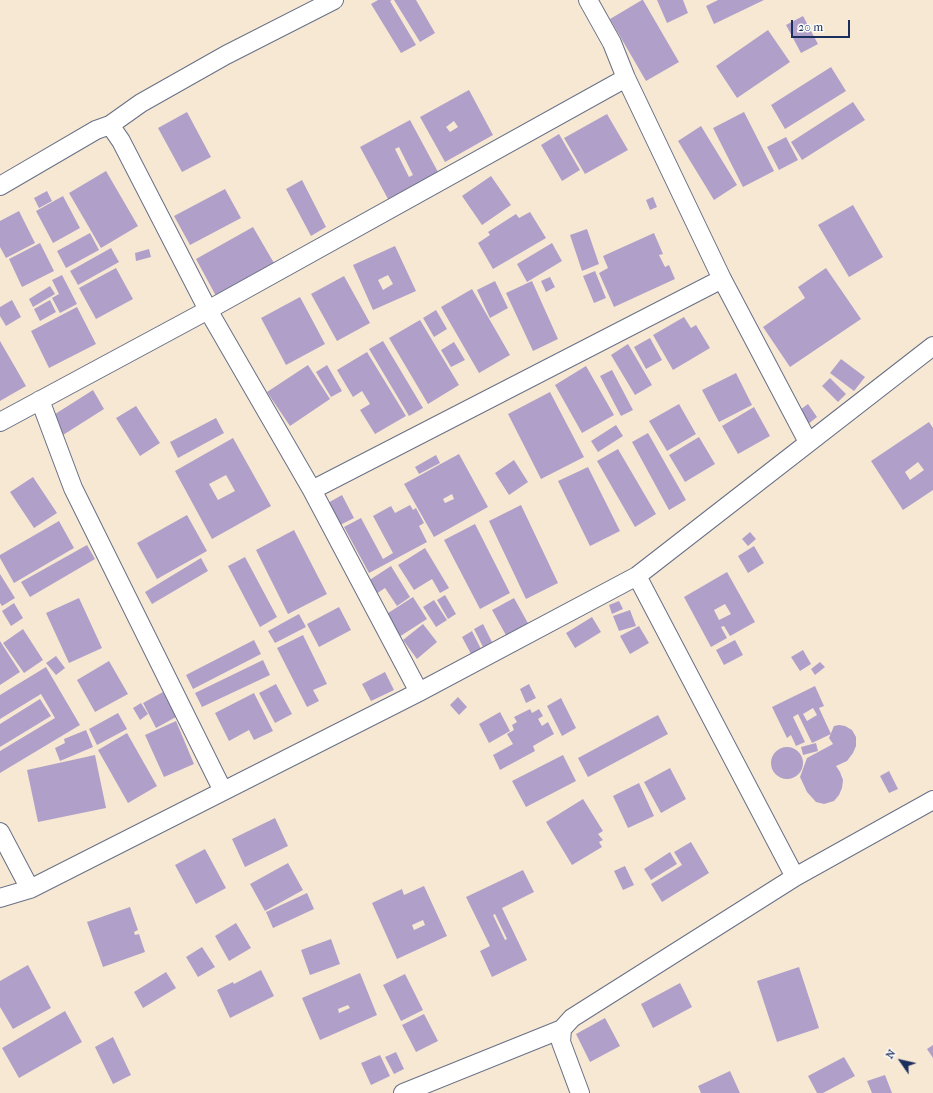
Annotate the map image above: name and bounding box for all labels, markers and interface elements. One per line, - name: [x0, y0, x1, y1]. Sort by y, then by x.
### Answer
- scale bar: [793, 12, 852, 38]
- text: 20 m: [798, 20, 823, 34]
- north arrow: [881, 1041, 921, 1081]
- text: N: [883, 1047, 898, 1061]

